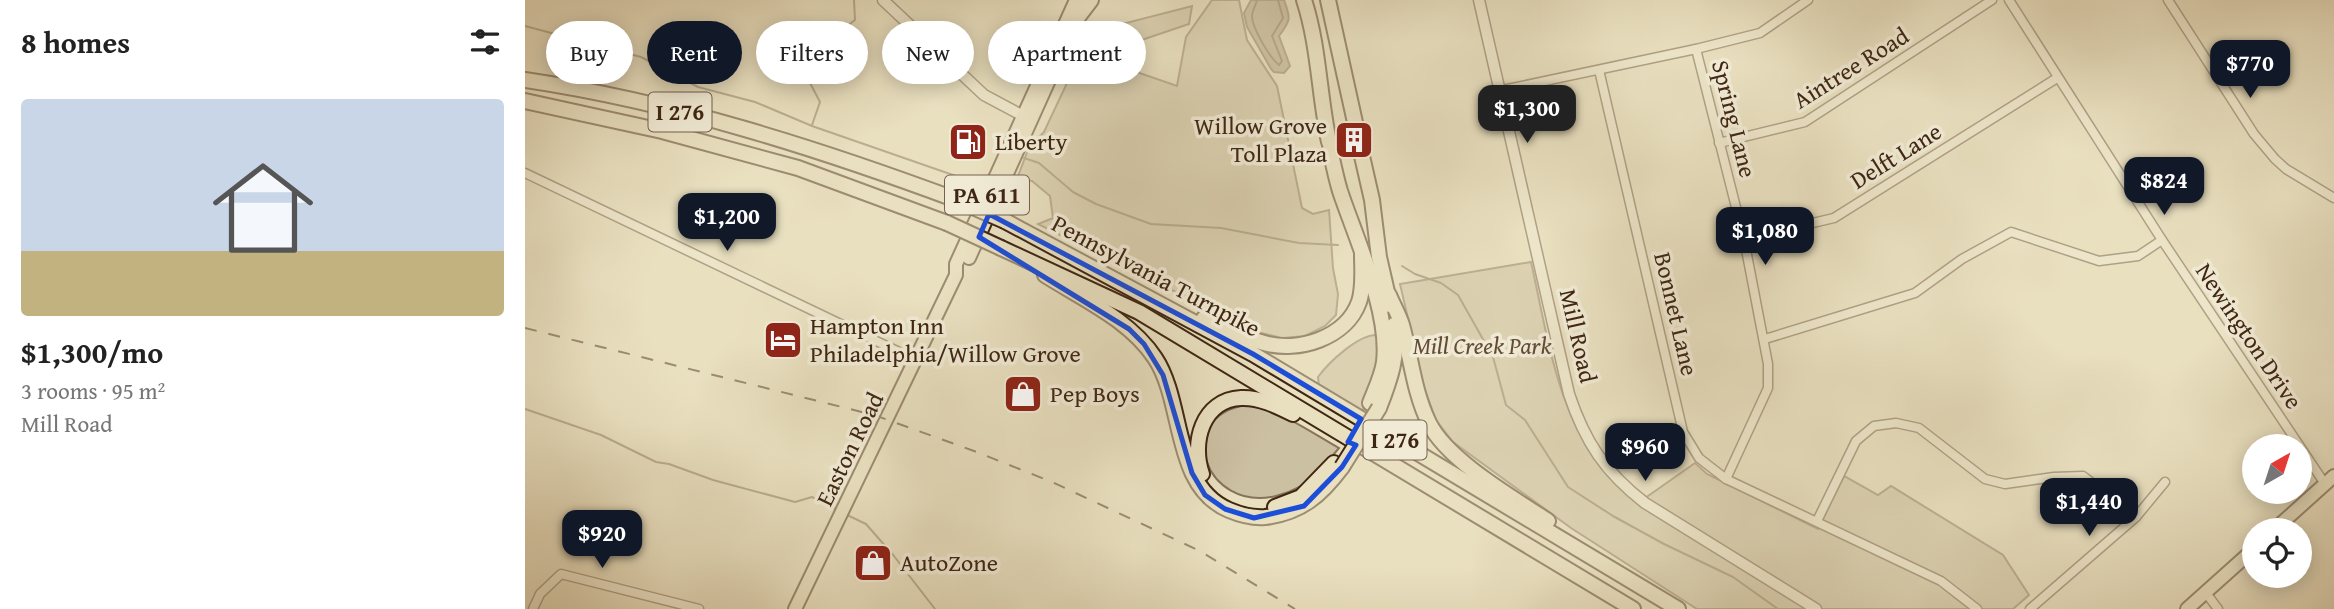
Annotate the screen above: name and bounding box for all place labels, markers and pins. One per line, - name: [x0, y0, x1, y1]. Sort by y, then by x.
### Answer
- pin: $770: [2209, 41, 2291, 100]
- pin: $1,300: [1470, 86, 1584, 145]
- place label: Willow Grove Toll Plaza: [1194, 108, 1328, 171]
- building icon: Willow Grove Toll Plaza: [1333, 119, 1375, 161]
- fuel station icon: Liberty: [947, 121, 989, 163]
- place label: Liberty: [995, 124, 1067, 159]
- pin: $824: [2123, 158, 2205, 217]
- pin: $1,200: [670, 194, 784, 253]
- pin: $1,080: [1708, 208, 1822, 267]
- place label: Hampton Inn Philadelphia/Willow Grove: [810, 308, 1081, 371]
- hotel icon: Hampton Inn Philadelphia/Willow Grove: [762, 319, 804, 361]
- shop icon: Pep Boys: [1002, 373, 1044, 415]
- place label: Pep Boys: [1050, 376, 1140, 411]
- pin: $960: [1604, 424, 1686, 483]
- pin: $1,440: [2032, 478, 2146, 538]
- pin: $920: [561, 510, 643, 570]
- shop icon: AutoZone: [852, 542, 894, 584]
- place label: AutoZone: [900, 545, 998, 580]

